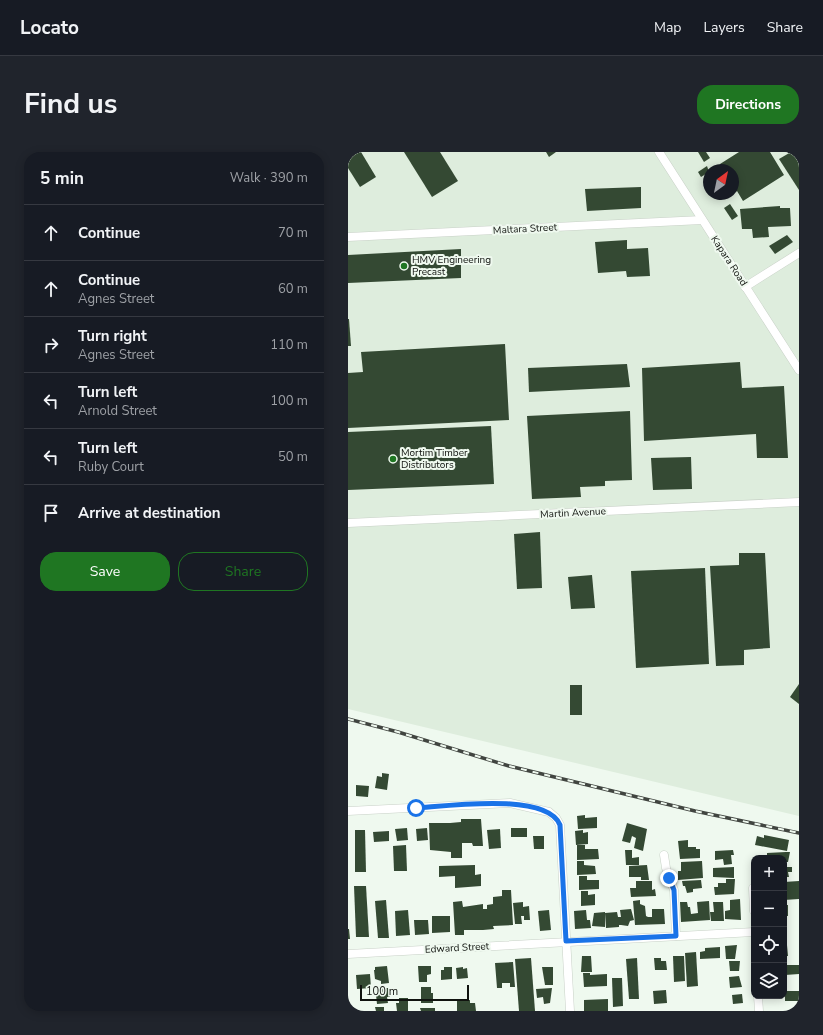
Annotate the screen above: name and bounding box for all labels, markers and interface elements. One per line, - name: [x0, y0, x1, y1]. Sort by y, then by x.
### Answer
- text: Locato: [20, 15, 79, 41]
- text: Map: [654, 18, 681, 37]
- text: Layers: [703, 18, 745, 37]
- text: Share: [767, 18, 803, 37]
- text: Find us: [24, 85, 118, 123]
- button: Directions: [697, 85, 799, 124]
- north arrow: [703, 164, 739, 200]
- text: 5 min: [40, 167, 84, 190]
- text: Walk · 390 m: [230, 169, 308, 187]
- street label: Maltara Street: [493, 220, 558, 238]
- icon: ahead: [40, 222, 62, 244]
- text: Continue: [78, 223, 140, 243]
- text: 70 m: [278, 224, 308, 242]
- street label: Kapara Road: [708, 233, 751, 289]
- place label: HMV Engineering Precast: [412, 253, 491, 279]
- marker: HMV Engineering Precast: [399, 261, 409, 271]
- text: Continue: [78, 270, 140, 290]
- icon: ahead: [40, 278, 62, 300]
- text: 60 m: [278, 280, 308, 298]
- text: Agnes Street: [78, 290, 154, 308]
- text: Turn right: [78, 326, 147, 346]
- icon: right: [40, 334, 62, 356]
- text: 110 m: [270, 336, 308, 354]
- text: Agnes Street: [78, 346, 154, 364]
- text: Turn left: [78, 382, 137, 402]
- icon: left: [40, 390, 62, 412]
- text: 100 m: [270, 392, 308, 410]
- text: Arnold Street: [78, 402, 157, 420]
- text: Turn left: [78, 438, 137, 458]
- icon: left: [40, 446, 62, 468]
- place label: Mortim Timber Distributors: [401, 446, 468, 472]
- text: 50 m: [278, 448, 308, 466]
- marker: Mortim Timber Distributors: [388, 454, 398, 464]
- text: Ruby Court: [78, 458, 144, 476]
- icon: arrive: [40, 502, 62, 524]
- text: Arrive at destination: [78, 503, 221, 523]
- street label: Martin Avenue: [540, 504, 606, 522]
- button: Save: [40, 552, 170, 591]
- button: Share: [178, 552, 308, 591]
- route start: [407, 799, 425, 817]
- map controls: [751, 855, 787, 999]
- button: +: [751, 855, 787, 891]
- route end: [660, 869, 678, 887]
- button: −: [751, 891, 787, 927]
- button: locate: [751, 927, 787, 963]
- street label: Edward Street: [424, 939, 490, 957]
- button: layers: [751, 963, 787, 999]
- scale bar: [360, 983, 469, 1002]
- text: 100 m: [366, 984, 398, 999]

